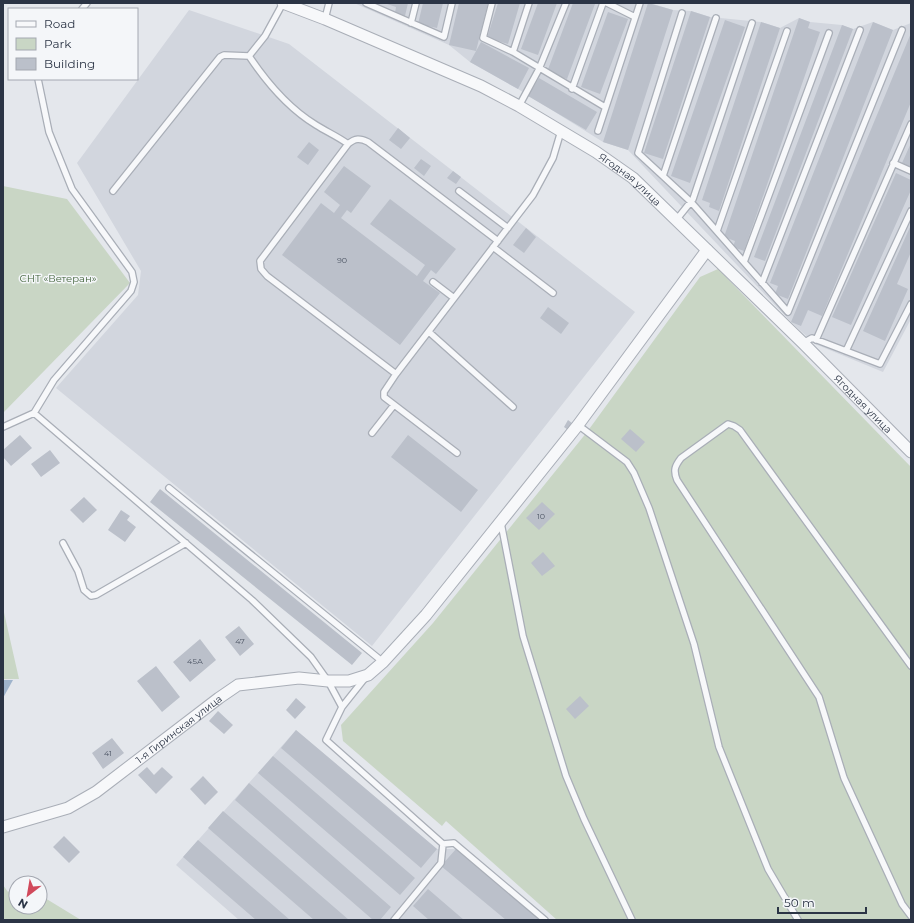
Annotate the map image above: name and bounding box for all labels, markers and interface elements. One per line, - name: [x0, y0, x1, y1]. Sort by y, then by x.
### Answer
- legend: [8, 8, 138, 80]
- text: Road: [44, 16, 75, 31]
- text: Park: [44, 36, 72, 51]
- text: Building: [44, 56, 95, 71]
- street label: Ягодная улица: [596, 150, 664, 209]
- house number: 90: [337, 255, 347, 265]
- park label: СНТ «Ветеран»: [20, 272, 97, 285]
- street label: Ягодная улица: [831, 372, 895, 436]
- house number: 10: [537, 511, 545, 521]
- house number: 47: [235, 636, 245, 646]
- house number: 45А: [187, 656, 203, 666]
- street label: 1-я Гиринская улица: [133, 692, 225, 766]
- house number: 41: [104, 748, 112, 758]
- north arrow: [8, 875, 48, 915]
- scale bar: [778, 889, 866, 915]
- text: N: [15, 895, 30, 912]
- text: 50 m: [784, 895, 815, 910]

